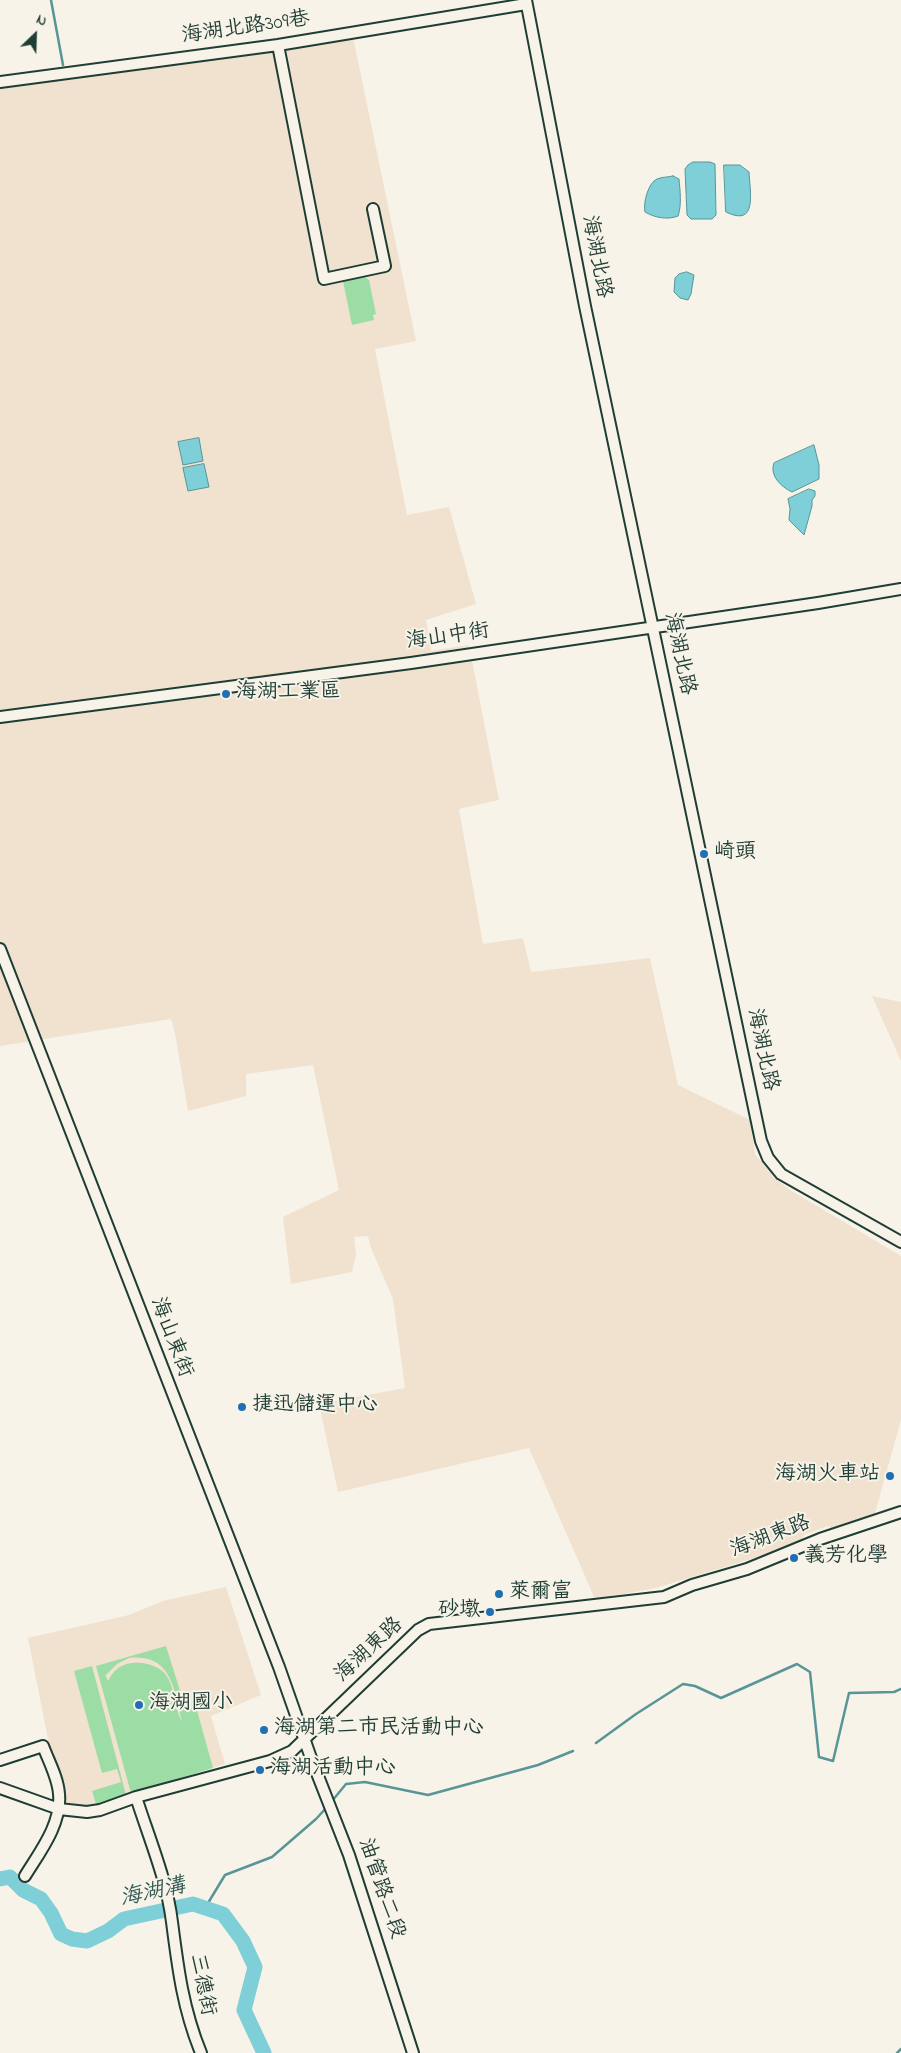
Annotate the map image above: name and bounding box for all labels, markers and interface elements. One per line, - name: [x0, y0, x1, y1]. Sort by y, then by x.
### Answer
- street label: 海湖北路309巷: [180, 8, 312, 50]
- text: N: [33, 9, 50, 32]
- north arrow: [10, 10, 60, 60]
- street label: 海湖北路: [575, 213, 615, 301]
- street label: 海湖北路: [657, 610, 699, 698]
- street label: 海山中街: [405, 620, 491, 656]
- place label: 海湖工業區: [236, 681, 341, 707]
- marker: 海湖工業區: [220, 688, 232, 700]
- place label: 崎頭: [714, 841, 756, 867]
- marker: 崎頭: [698, 848, 710, 860]
- street label: 海湖北路: [740, 1006, 782, 1094]
- street label: 海山東街: [143, 1294, 197, 1382]
- place label: 捷迅儲運中心: [252, 1394, 378, 1420]
- marker: 捷迅儲運中心: [236, 1401, 248, 1413]
- place label: 海湖火車站: [775, 1463, 880, 1489]
- marker: 海湖火車站: [884, 1470, 896, 1482]
- street label: 海湖東路: [727, 1511, 815, 1565]
- place label: 義芳化學: [804, 1545, 888, 1571]
- marker: 義芳化學: [788, 1552, 800, 1564]
- place label: 萊爾富: [509, 1581, 572, 1607]
- marker: 萊爾富: [493, 1588, 505, 1600]
- place label: 砂墩: [438, 1599, 480, 1625]
- marker: 砂墩: [484, 1606, 496, 1618]
- street label: 海湖東路: [331, 1613, 409, 1689]
- place label: 海湖國小: [149, 1692, 233, 1718]
- marker: 海湖國小: [133, 1699, 145, 1711]
- place label: 海湖第二市民活動中心: [274, 1717, 484, 1743]
- marker: 海湖第二市民活動中心: [258, 1724, 270, 1736]
- place label: 海湖活動中心: [270, 1757, 396, 1783]
- marker: 海湖活動中心: [254, 1764, 266, 1776]
- street label: 油管路二段: [351, 1835, 409, 1943]
- water label: 海湖溝: [118, 1874, 188, 1914]
- street label: 三德街: [183, 1952, 219, 2018]

